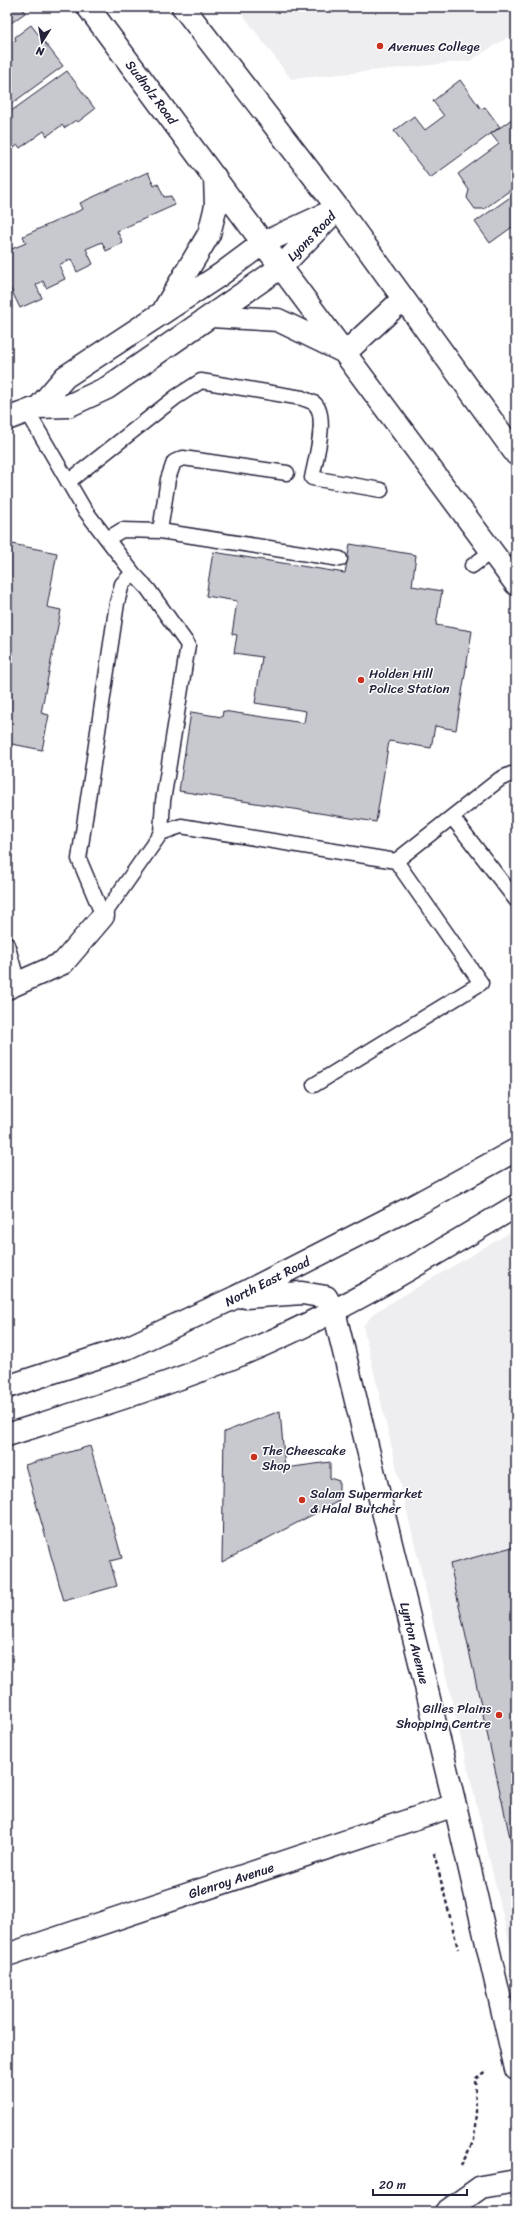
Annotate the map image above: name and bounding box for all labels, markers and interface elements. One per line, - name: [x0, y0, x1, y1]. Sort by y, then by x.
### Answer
- north arrow: [22, 22, 62, 62]
- place label: Avenues College: [387, 35, 480, 58]
- text: N: [34, 41, 47, 62]
- marker: Avenues College: [375, 41, 385, 51]
- street label: Sudholz Road: [119, 55, 184, 131]
- street label: Lyons Road: [281, 205, 342, 267]
- place label: Holden Hill Police Station: [369, 662, 450, 700]
- marker: Holden Hill Police Station: [356, 675, 366, 685]
- street label: North East Road: [220, 1250, 315, 1313]
- place label: The Cheescake Shop: [262, 1439, 346, 1477]
- marker: The Cheescake Shop: [249, 1452, 259, 1462]
- place label: Salam Supermarket & Halal Butcher: [310, 1482, 423, 1520]
- marker: Salam Supermarket & Halal Butcher: [297, 1495, 307, 1505]
- street label: Lynton Avenue: [393, 1600, 436, 1687]
- place label: Gilles Plains Shopping Centre: [396, 1697, 492, 1735]
- marker: Gilles Plains Shopping Centre: [494, 1710, 504, 1720]
- street label: Glenroy Avenue: [185, 1856, 277, 1905]
- scale bar: [373, 2171, 467, 2197]
- text: 20 m: [379, 2174, 406, 2196]

